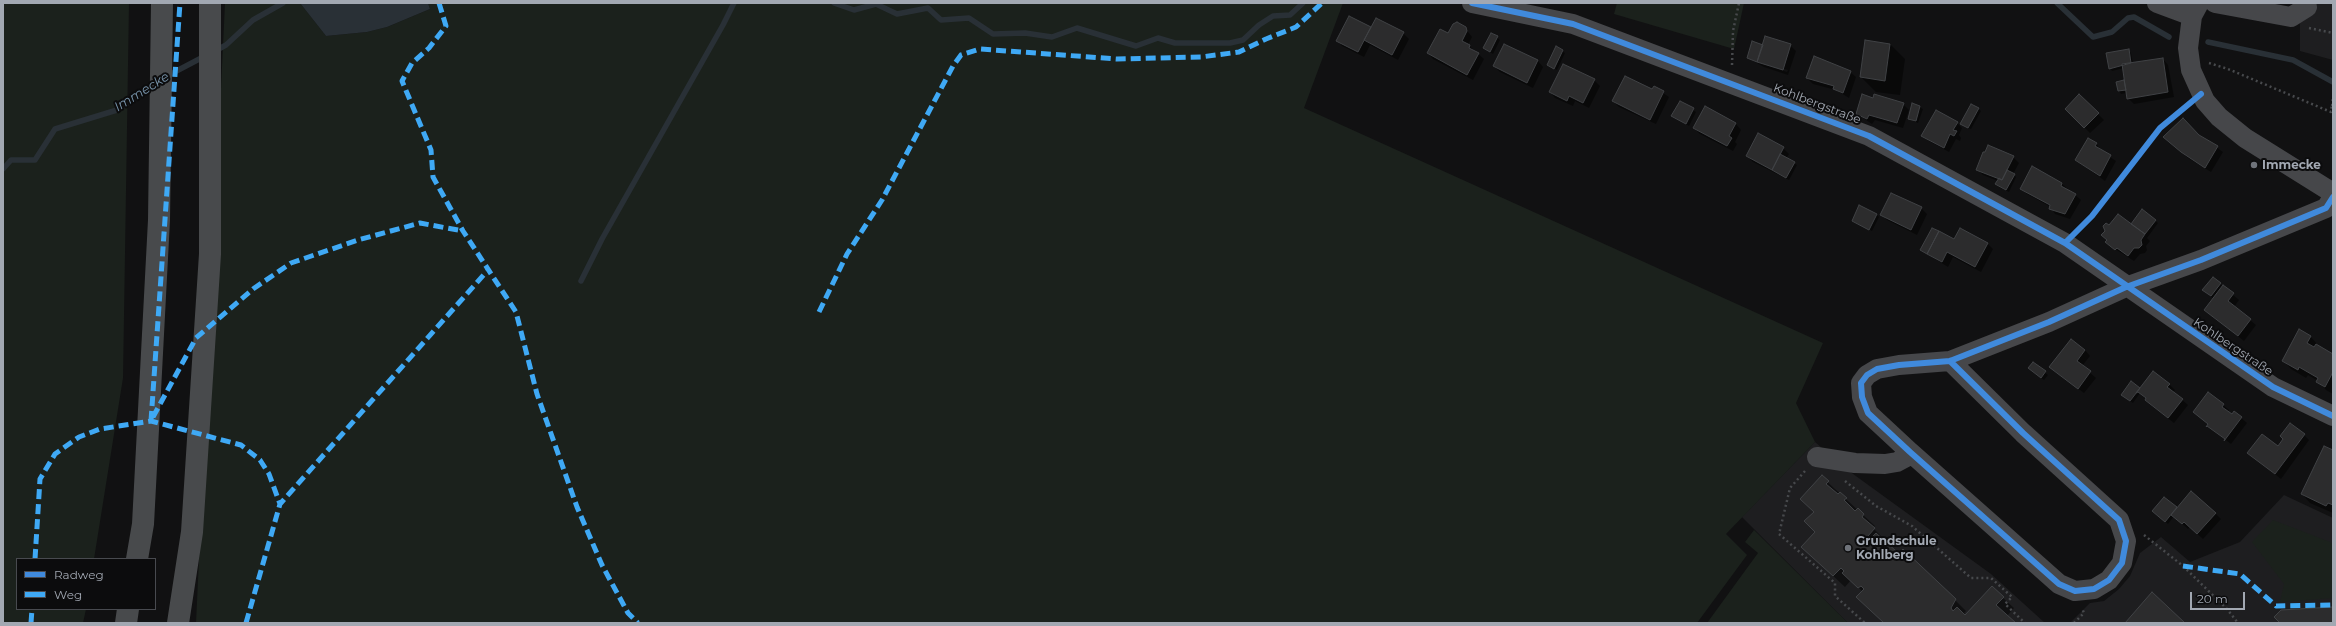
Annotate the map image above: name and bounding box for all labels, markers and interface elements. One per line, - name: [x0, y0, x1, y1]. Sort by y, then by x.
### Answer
- water label: Immecke: [112, 69, 172, 115]
- street label: Kohlbergstraße: [1771, 81, 1863, 127]
- place label: Immecke: [2262, 158, 2321, 172]
- marker: Immecke: [2249, 160, 2259, 170]
- street label: Kohlbergstraße: [2191, 315, 2275, 379]
- place label: Grundschule Kohlberg: [1856, 534, 1936, 562]
- marker: Grundschule Kohlberg: [1843, 543, 1853, 553]
- legend: [16, 558, 156, 610]
- text: Radweg: [54, 567, 104, 582]
- scale bar: [2192, 584, 2247, 610]
- text: Weg: [54, 587, 82, 602]
- text: 20 m: [2197, 591, 2228, 606]

